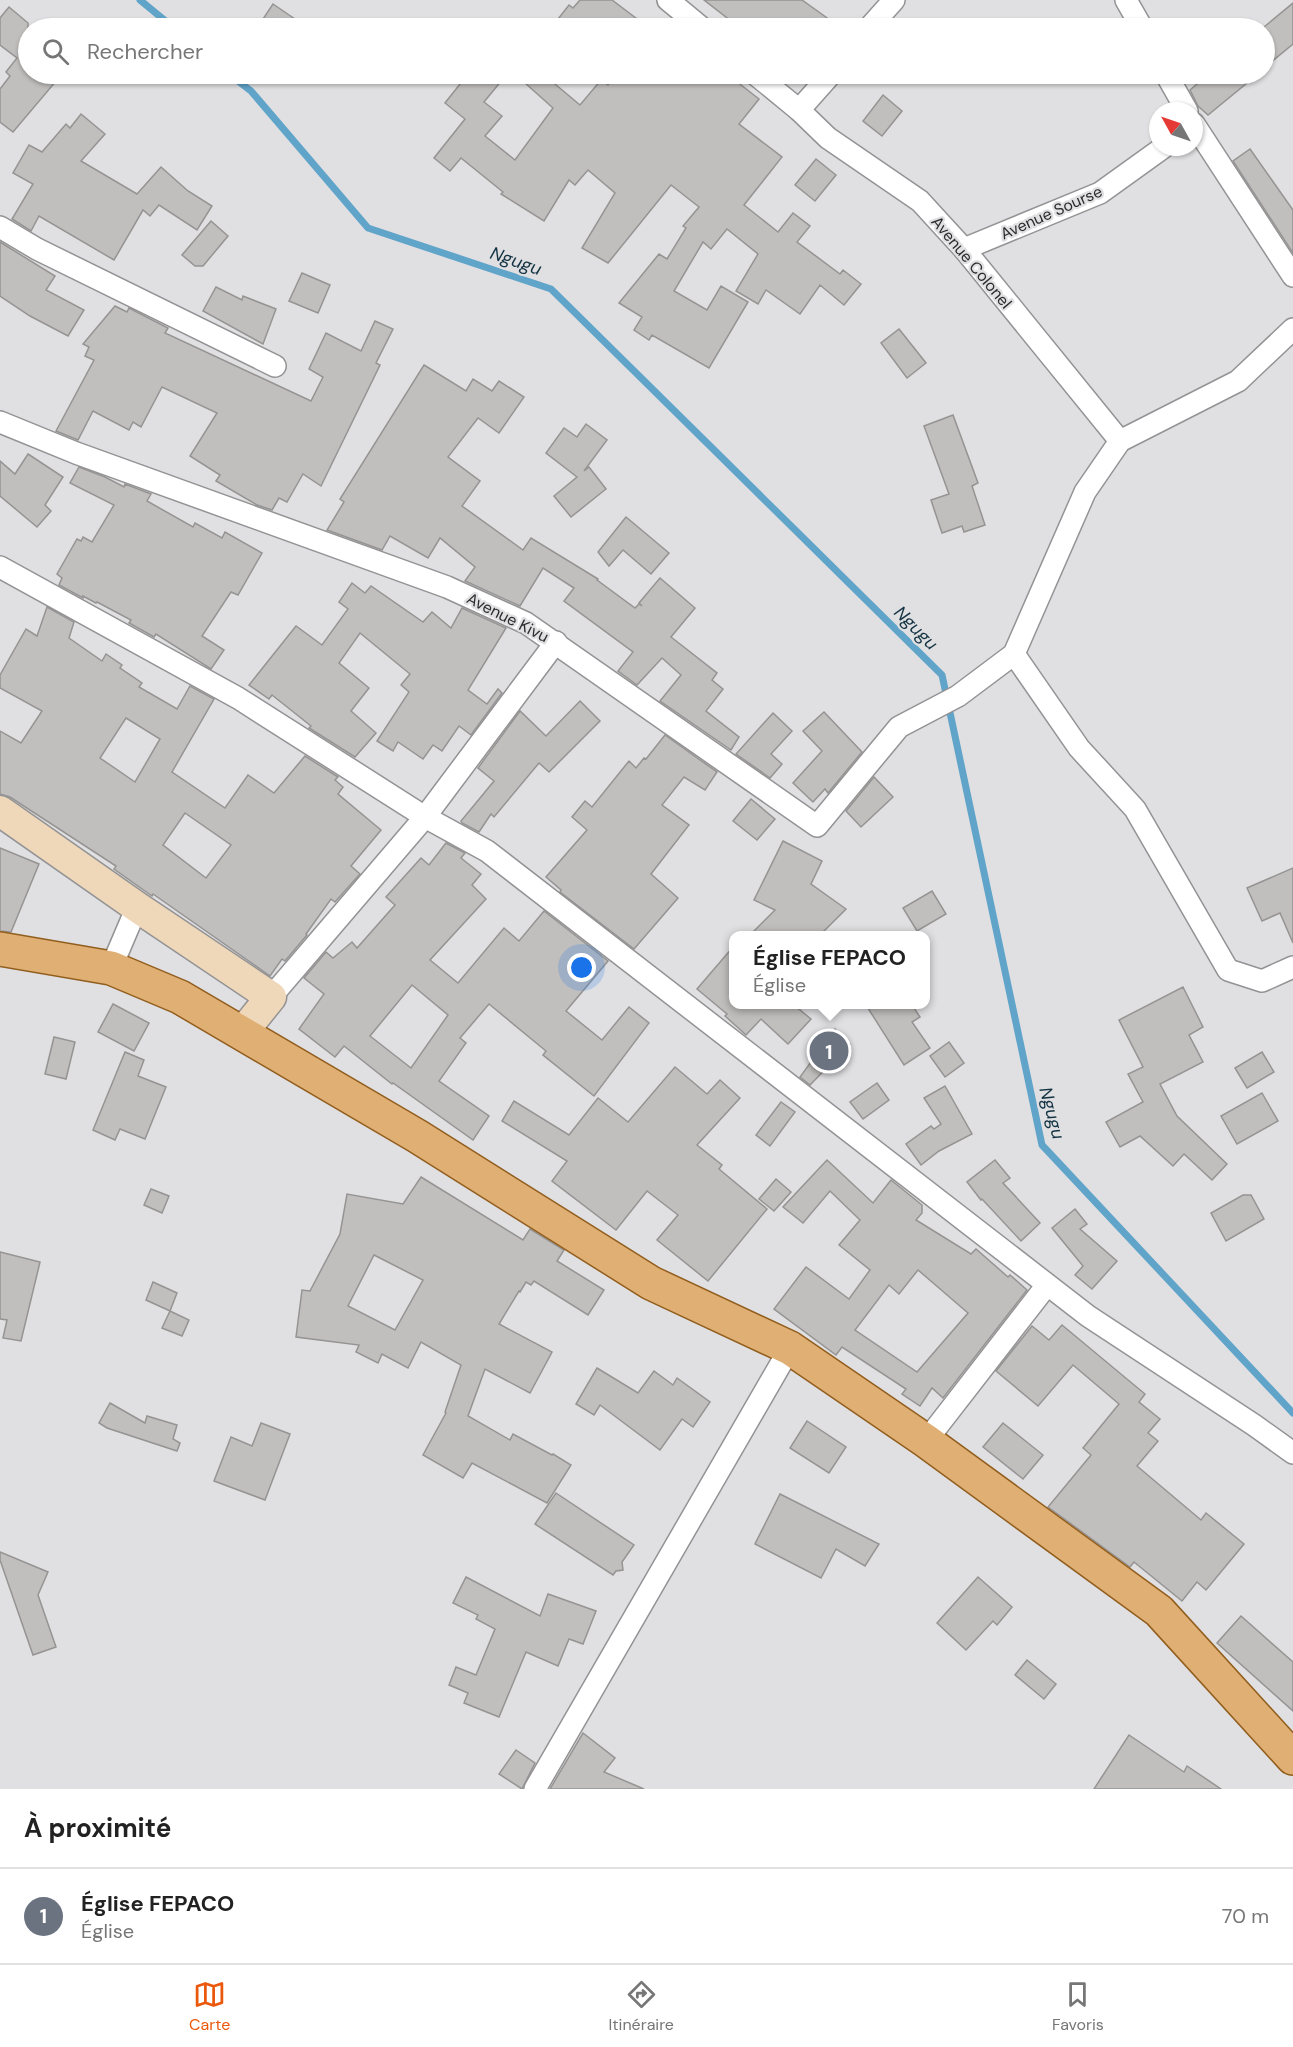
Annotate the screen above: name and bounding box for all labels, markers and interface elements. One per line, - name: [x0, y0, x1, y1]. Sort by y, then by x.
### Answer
- search box: [18, 18, 1275, 84]
- icon: search: [39, 35, 72, 68]
- text: Rechercher: [87, 37, 203, 66]
- north arrow: [1149, 102, 1203, 156]
- street label: Avenue Sourse: [997, 181, 1106, 244]
- street label: Avenue Colonel: [927, 212, 1016, 313]
- water label: Ngugu: [487, 241, 545, 281]
- street label: Avenue Kivu: [463, 588, 552, 647]
- water label: Ngugu: [889, 601, 943, 655]
- popup: [729, 931, 930, 1009]
- text: Église FEPACO: [753, 943, 906, 972]
- your location: [567, 953, 596, 982]
- text: Église: [753, 972, 806, 998]
- pin: 1: [810, 1028, 848, 1074]
- water label: Ngugu: [1034, 1084, 1070, 1142]
- text: À proximité: [24, 1811, 171, 1845]
- text: Église FEPACO: [81, 1889, 234, 1918]
- text: 1: [40, 1903, 47, 1929]
- text: 70 m: [1222, 1903, 1269, 1929]
- text: Église: [81, 1918, 134, 1944]
- tab: Carte: [189, 1978, 230, 2035]
- tab: Itinéraire: [609, 1978, 674, 2035]
- tab: Favoris: [1052, 1978, 1104, 2035]

